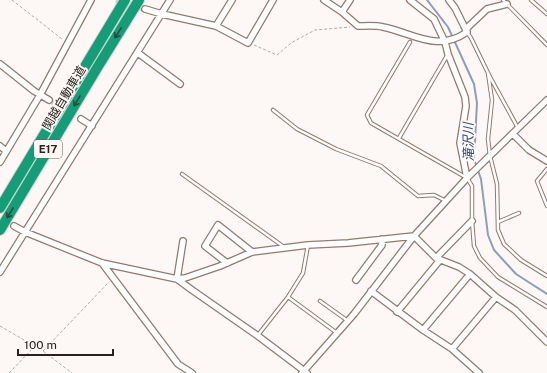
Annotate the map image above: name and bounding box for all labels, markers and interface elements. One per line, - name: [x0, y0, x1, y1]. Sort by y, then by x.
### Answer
- one-way arrow: [114, 27, 122, 39]
- street label: 関越自動車道: [39, 64, 89, 132]
- one-way arrow: [72, 95, 80, 107]
- water label: 滝沢川: [461, 120, 476, 162]
- road number: E17: [34, 140, 62, 158]
- one-way arrow: [6, 207, 14, 219]
- scale bar: [18, 331, 113, 357]
- text: 100 m: [24, 338, 57, 352]

